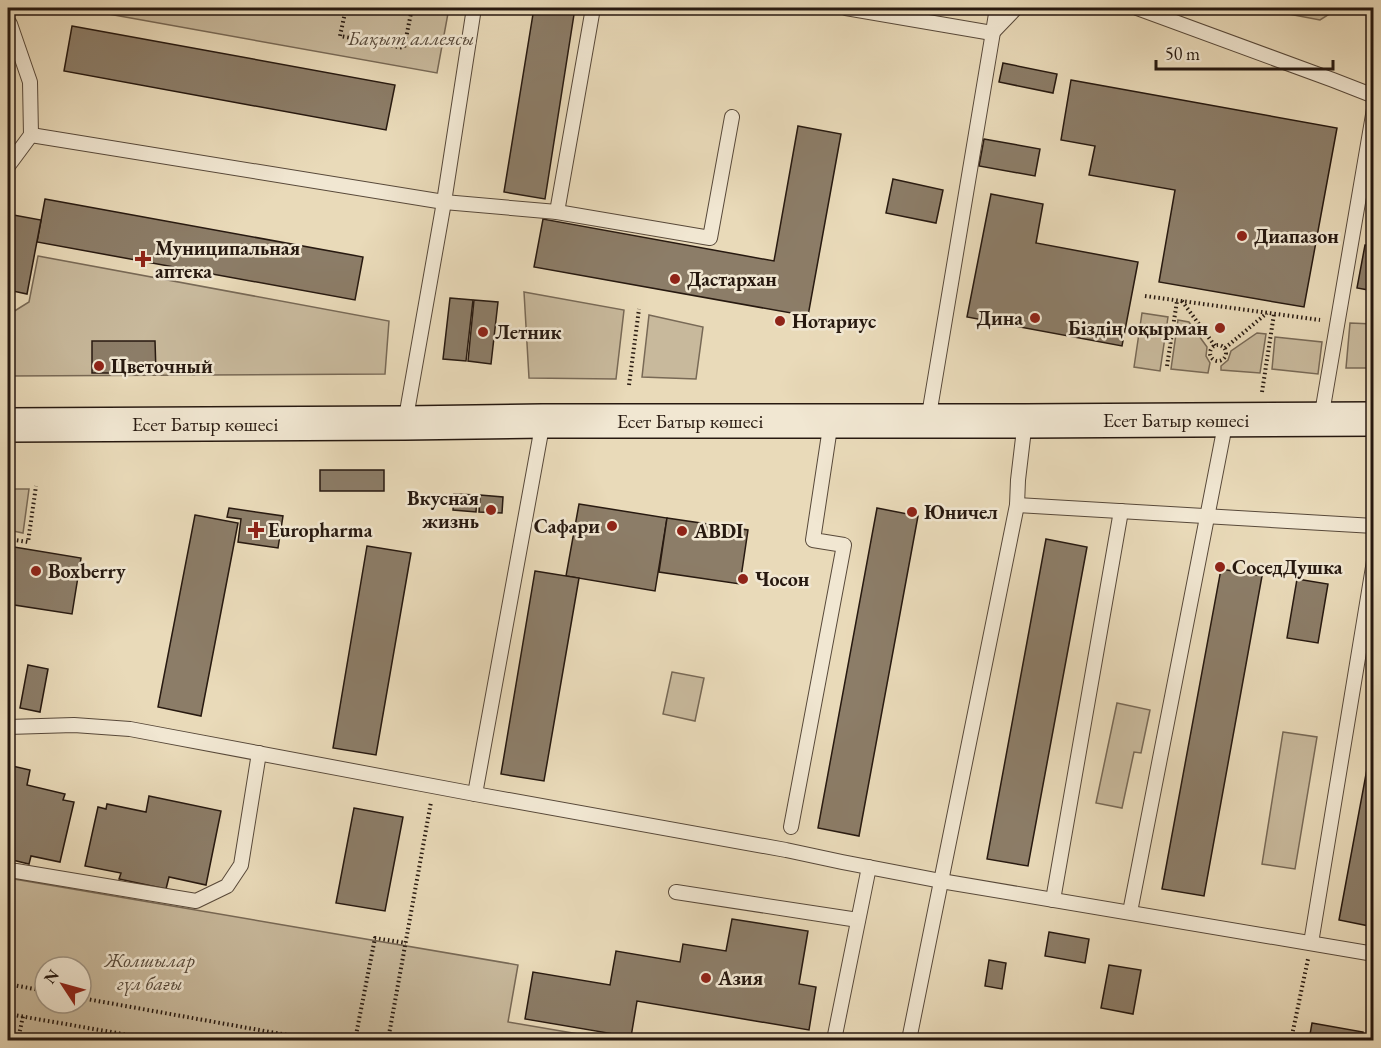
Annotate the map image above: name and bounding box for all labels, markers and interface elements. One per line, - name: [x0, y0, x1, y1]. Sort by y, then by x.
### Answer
- park label: Бақыт аллеясы: [347, 25, 474, 51]
- scale bar: [1156, 33, 1333, 71]
- text: 50 m: [1165, 42, 1200, 65]
- place label: Диапазон: [1254, 223, 1339, 249]
- marker: Диапазон: [1235, 229, 1249, 243]
- place label: Муниципальная аптека: [155, 235, 300, 284]
- marker: Муниципальная аптека: [136, 252, 150, 266]
- place label: Дастархан: [687, 266, 777, 292]
- marker: Дастархан: [668, 272, 682, 286]
- place label: Дина: [977, 305, 1023, 331]
- place label: Нотариус: [792, 308, 876, 334]
- marker: Дина: [1028, 311, 1042, 325]
- marker: Нотариус: [773, 314, 787, 328]
- place label: Біздің оқырман: [1068, 315, 1208, 341]
- place label: Летник: [495, 319, 562, 345]
- marker: Біздің оқырман: [1213, 321, 1227, 335]
- marker: Летник: [476, 325, 490, 339]
- place label: Цветочный: [111, 353, 213, 379]
- marker: Цветочный: [92, 359, 106, 373]
- street label: Есет Батыр көшесі: [1103, 407, 1249, 433]
- street label: Есет Батыр көшесі: [617, 408, 763, 434]
- street label: Есет Батыр көшесі: [132, 411, 278, 437]
- place label: Вкусная жизнь: [407, 485, 479, 534]
- place label: Юничел: [924, 499, 998, 525]
- marker: Вкусная жизнь: [484, 503, 498, 517]
- marker: Юничел: [905, 505, 919, 519]
- place label: Сафари: [534, 513, 600, 539]
- place label: Europharma: [268, 517, 373, 543]
- place label: ABDI: [693, 518, 743, 544]
- marker: Сафари: [605, 519, 619, 533]
- marker: Europharma: [249, 523, 263, 537]
- marker: ABDI: [675, 524, 689, 538]
- place label: СоседДушка: [1232, 554, 1343, 580]
- place label: Boxberry: [48, 558, 126, 584]
- marker: СоседДушка: [1213, 560, 1227, 574]
- marker: Boxberry: [29, 564, 43, 578]
- place label: Чосон: [755, 566, 810, 592]
- marker: Чосон: [736, 572, 750, 586]
- park label: Жолшылар гүл бағы: [103, 947, 195, 996]
- north arrow: [33, 955, 93, 1015]
- text: N: [39, 965, 64, 988]
- place label: Азия: [717, 965, 764, 991]
- marker: Азия: [699, 971, 713, 985]

